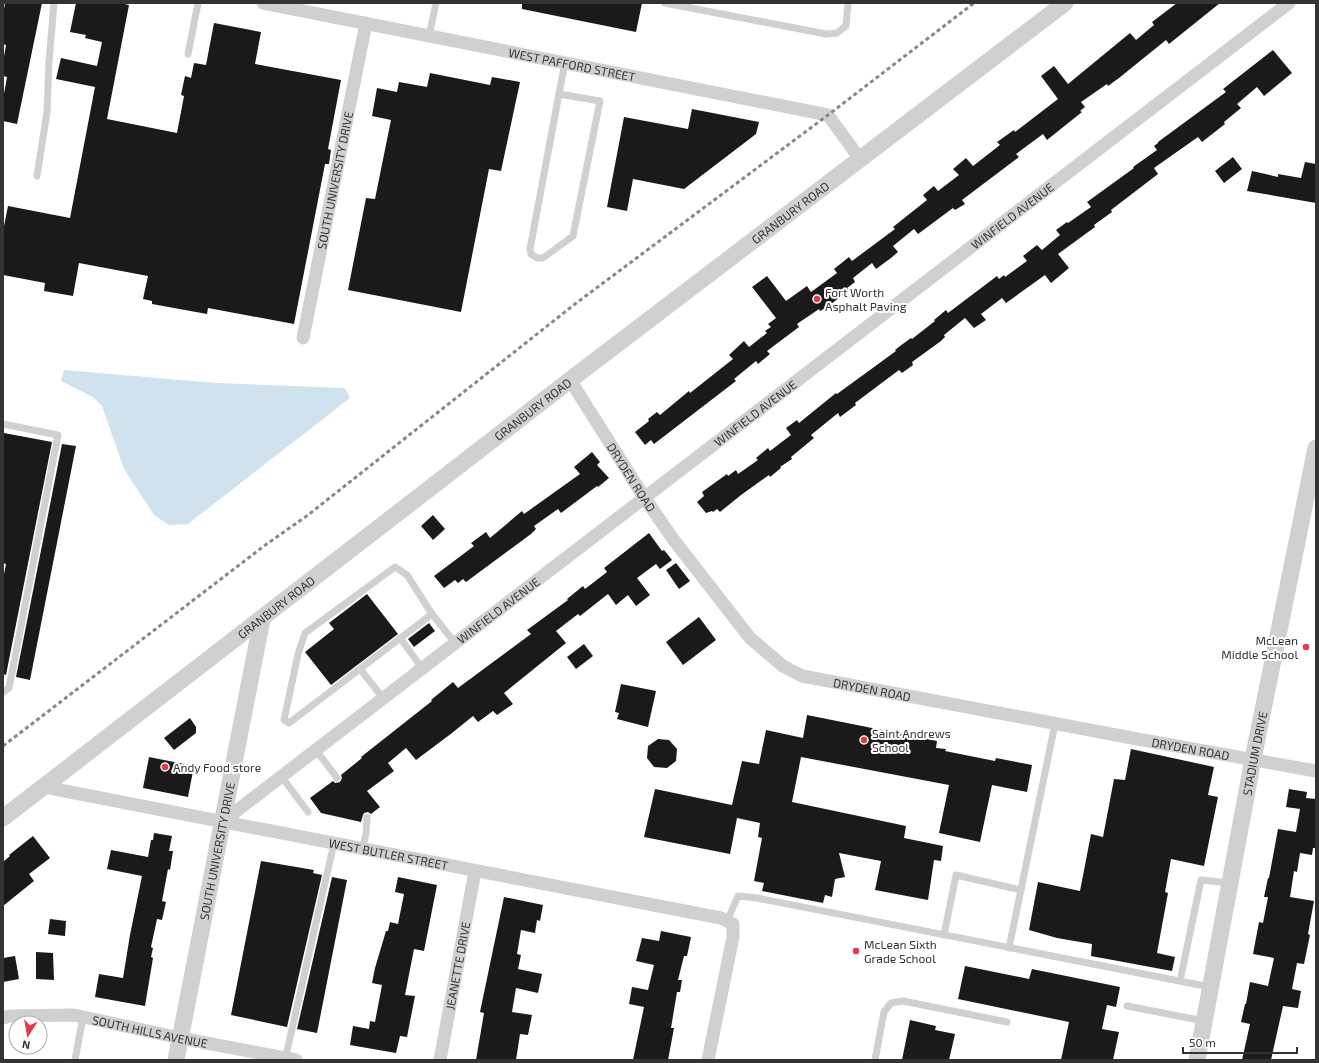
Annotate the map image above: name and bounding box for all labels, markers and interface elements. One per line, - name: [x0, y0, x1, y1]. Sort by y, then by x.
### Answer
- street label: WEST PAFFORD STREET: [507, 45, 637, 84]
- street label: SOUTH UNIVERSITY DRIVE: [314, 110, 355, 250]
- street label: GRANBURY ROAD: [748, 178, 832, 246]
- street label: WINFIELD AVENUE: [968, 179, 1056, 252]
- place label: Fort Worth Asphalt Paving: [825, 285, 907, 313]
- marker: Fort Worth Asphalt Paving: [812, 294, 822, 304]
- street label: GRANBURY ROAD: [491, 375, 574, 443]
- street label: WINFIELD AVENUE: [711, 377, 799, 449]
- street label: DRYDEN ROAD: [604, 440, 659, 514]
- street label: GRANBURY ROAD: [235, 573, 317, 641]
- street label: WINFIELD AVENUE: [454, 574, 542, 646]
- place label: McLean Middle School: [1221, 633, 1298, 661]
- marker: McLean Middle School: [1301, 642, 1311, 652]
- street label: DRYDEN ROAD: [832, 675, 912, 703]
- street label: STADIUM DRIVE: [1239, 710, 1270, 797]
- place label: Saint Andrews School: [872, 726, 951, 754]
- marker: Saint Andrews School: [859, 735, 869, 745]
- street label: DRYDEN ROAD: [1151, 735, 1231, 762]
- place label: Andy Food store: [173, 760, 261, 774]
- marker: Andy Food store: [160, 762, 170, 772]
- street label: SOUTH UNIVERSITY DRIVE: [196, 781, 237, 921]
- street label: WEST BUTLER STREET: [328, 835, 449, 872]
- street label: JEANETTE DRIVE: [442, 920, 473, 1011]
- place label: McLean Sixth Grade School: [864, 937, 937, 965]
- marker: McLean Sixth Grade School: [851, 946, 861, 956]
- street label: SOUTH HILLS AVENUE: [91, 1012, 209, 1050]
- north arrow: [8, 1015, 48, 1055]
- scale bar: [1183, 1029, 1297, 1055]
- text: 50 m: [1189, 1035, 1216, 1049]
- text: N: [21, 1038, 31, 1052]

